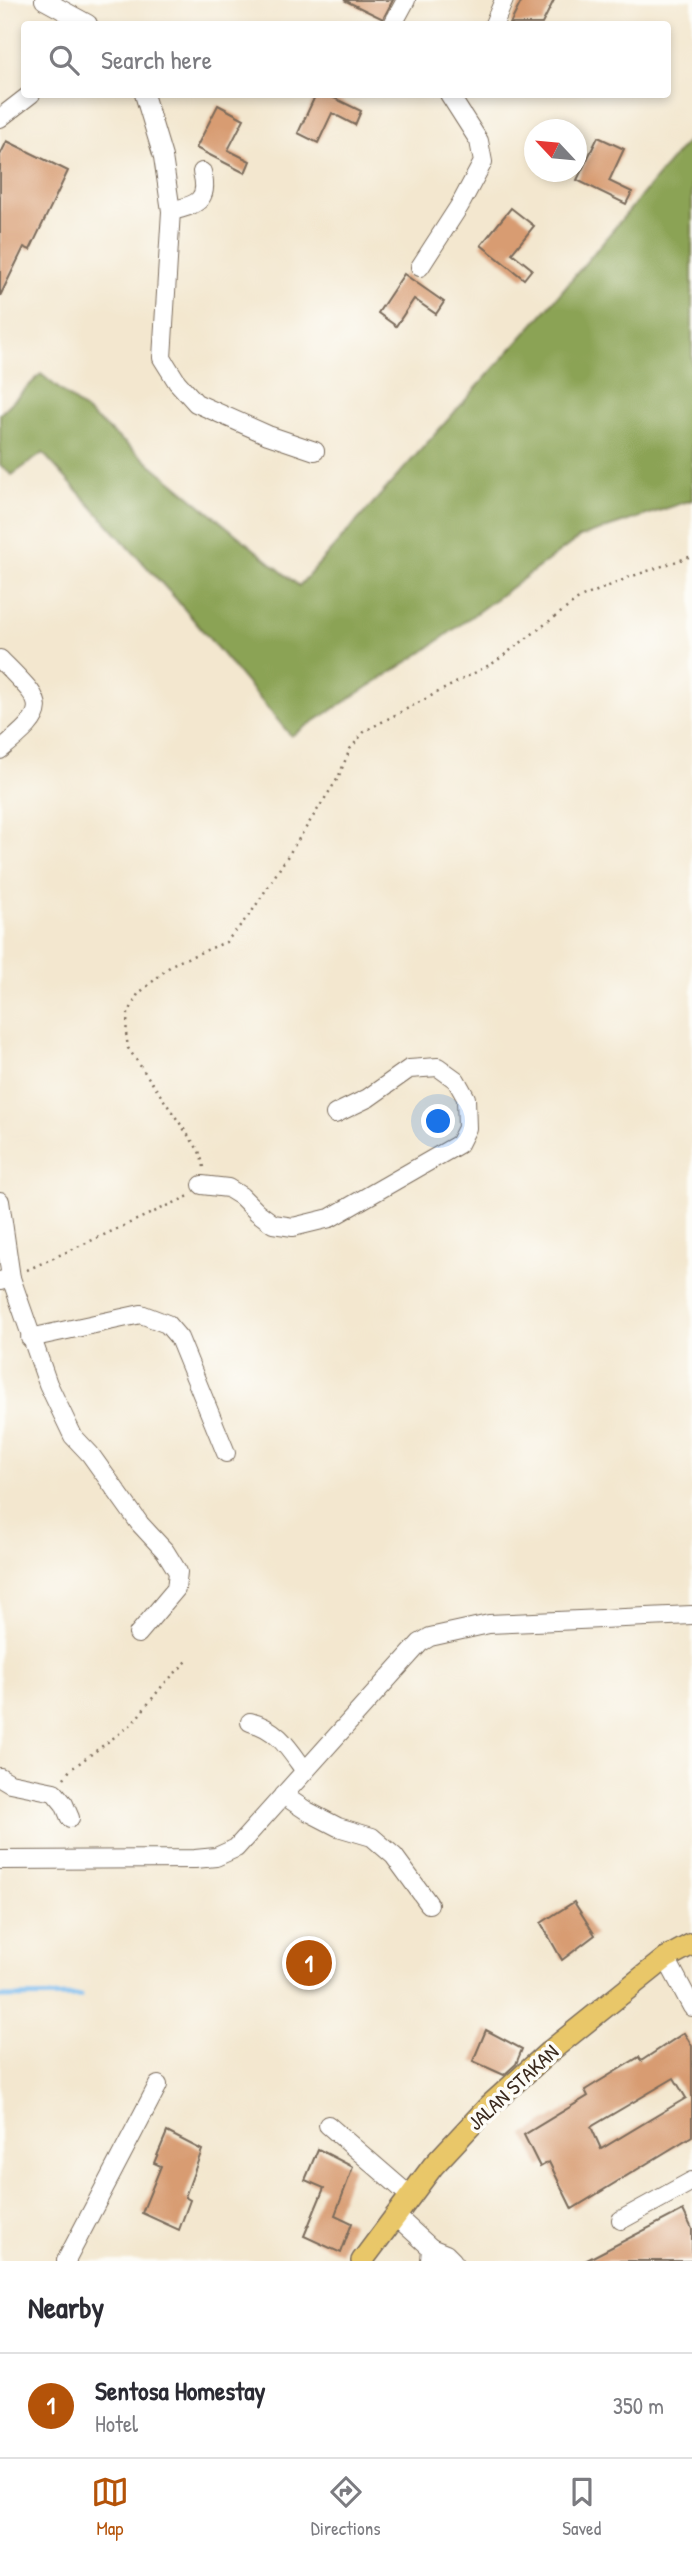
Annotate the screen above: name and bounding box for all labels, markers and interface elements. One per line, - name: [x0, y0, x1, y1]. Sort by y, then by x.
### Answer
- search box: [21, 21, 671, 98]
- icon: search: [45, 41, 83, 79]
- text: Search here: [101, 42, 212, 77]
- north arrow: [524, 119, 587, 182]
- your location: [421, 1104, 455, 1138]
- pin: 1: [286, 1937, 332, 1989]
- street label: JALAN STAKAN: [461, 2037, 565, 2137]
- text: Nearby: [28, 2287, 104, 2327]
- text: Sentosa Homestay: [95, 2373, 265, 2408]
- text: 1: [47, 2390, 55, 2421]
- text: 350 m: [613, 2390, 664, 2421]
- text: Hotel: [95, 2408, 138, 2439]
- tab: Map: [91, 2473, 129, 2541]
- tab: Directions: [311, 2473, 381, 2541]
- tab: Saved: [562, 2473, 601, 2541]

